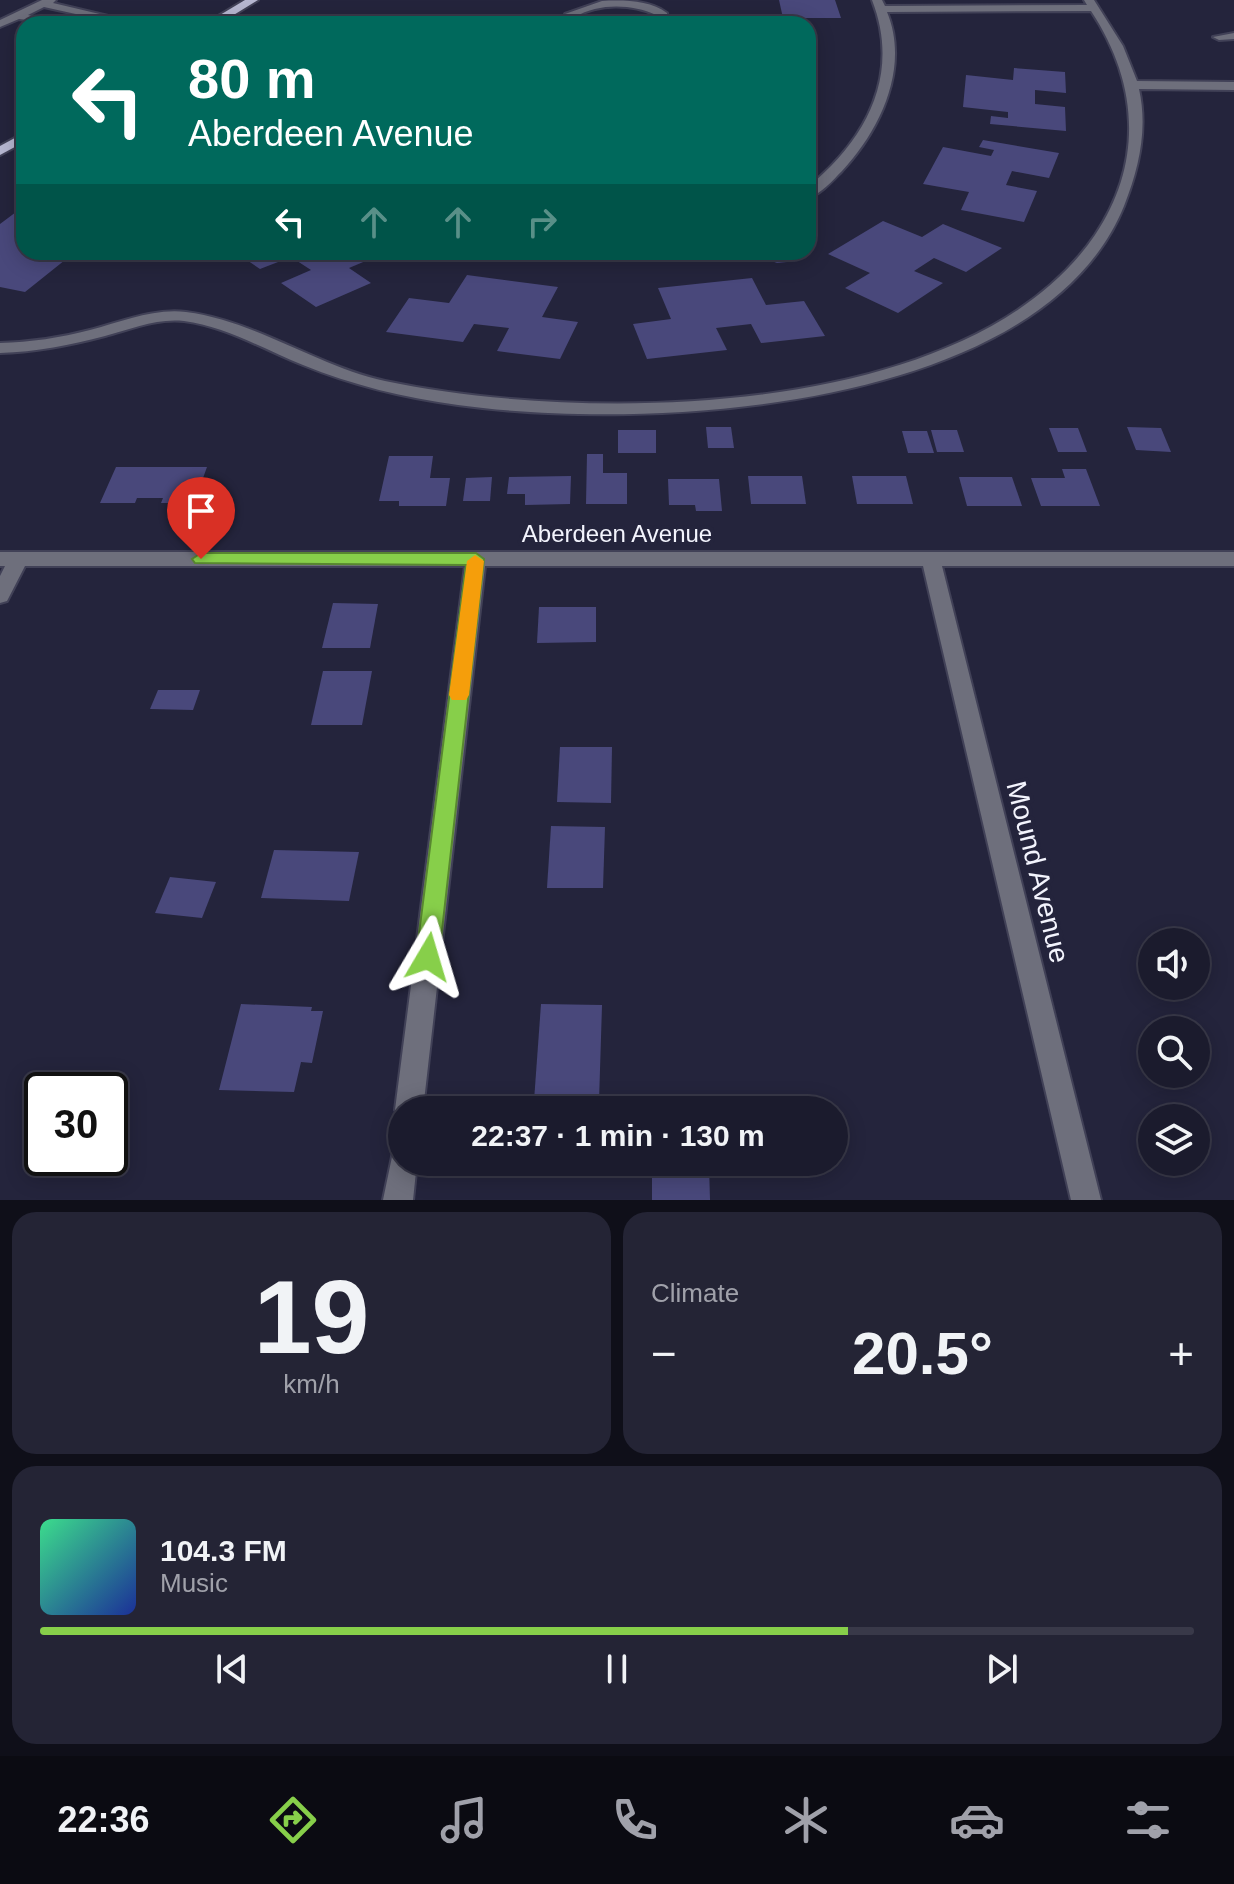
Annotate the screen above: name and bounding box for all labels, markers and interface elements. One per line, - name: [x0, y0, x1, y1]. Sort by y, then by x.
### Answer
- text: 80 m: [188, 47, 316, 110]
- icon: left: [56, 48, 160, 152]
- text: Aberdeen Avenue: [188, 113, 474, 154]
- icon: left: [268, 200, 312, 244]
- icon: ahead: [352, 200, 396, 244]
- icon: ahead: [436, 200, 480, 244]
- icon: right: [520, 200, 564, 244]
- pin: [167, 477, 235, 559]
- icon: arrive: [179, 489, 223, 533]
- street label: Aberdeen Avenue: [522, 520, 712, 547]
- street label: Mound Avenue: [1000, 778, 1076, 966]
- position arrow: [386, 915, 470, 999]
- map controls: [1138, 928, 1210, 1176]
- button: sound: [1138, 928, 1210, 1000]
- button: search: [1138, 1016, 1210, 1088]
- speed limit sign: 30: [24, 1072, 128, 1176]
- button: layers: [1138, 1104, 1210, 1176]
- text: 22:37 · 1 min · 130 m: [471, 1119, 765, 1152]
- text: 19: [254, 1259, 369, 1375]
- text: Climate: [651, 1278, 739, 1308]
- text: 20.5°: [852, 1320, 993, 1387]
- text: −: [651, 1329, 677, 1378]
- text: +: [1168, 1329, 1194, 1378]
- text: km/h: [283, 1369, 340, 1399]
- text: 104.3 FM: [160, 1534, 287, 1567]
- text: Music: [160, 1568, 228, 1598]
- icon: previous: [210, 1647, 254, 1691]
- icon: pause: [595, 1647, 639, 1691]
- icon: next: [980, 1647, 1024, 1691]
- icon: directions: [265, 1792, 321, 1848]
- icon: music: [436, 1792, 492, 1848]
- icon: phone: [607, 1792, 663, 1848]
- icon: climate: [778, 1792, 834, 1848]
- icon: car: [949, 1792, 1005, 1848]
- icon: filters: [1120, 1792, 1176, 1848]
- text: 22:36: [58, 1799, 150, 1840]

